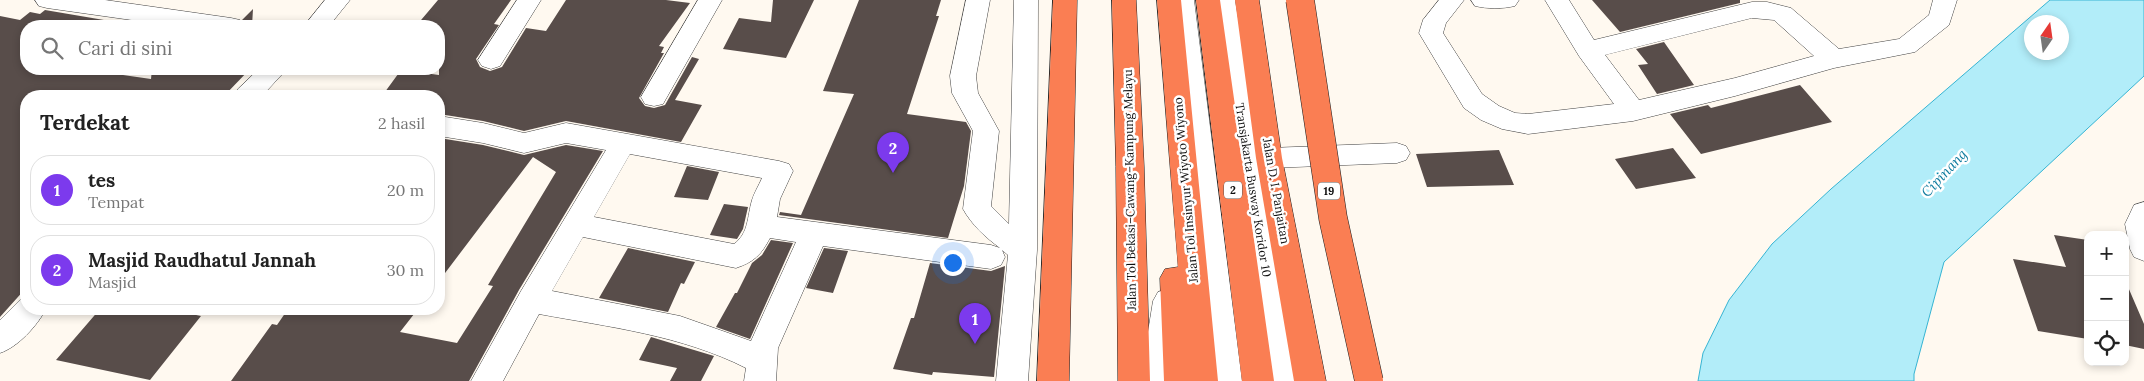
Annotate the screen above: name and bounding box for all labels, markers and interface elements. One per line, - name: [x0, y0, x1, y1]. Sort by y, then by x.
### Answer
- north arrow: [2024, 15, 2069, 60]
- search box: [20, 20, 445, 75]
- icon: search: [38, 34, 66, 62]
- text: Cari di sini: [78, 36, 172, 60]
- street label: Jalan Tol Bekasi–Cawang–Kampung Melayu: [1120, 69, 1139, 312]
- street label: Jalan Tol Insinyur Wiyoto Wiyono: [1170, 97, 1201, 284]
- street label: Transjakarta Busway Koridor 10: [1232, 102, 1275, 278]
- text: Terdekat: [40, 109, 130, 136]
- text: 2 hasil: [378, 113, 425, 133]
- pin: 2: [877, 132, 909, 173]
- street label: Jalan D. I. Panjaitan: [1260, 136, 1293, 245]
- water label: Cipinang: [1917, 145, 1971, 201]
- text: tes: [88, 168, 115, 192]
- text: 1: [54, 180, 60, 200]
- text: 20 m: [387, 180, 424, 200]
- road number: 2: [1224, 182, 1242, 198]
- road number: 19: [1318, 182, 1340, 200]
- text: Tempat: [88, 192, 144, 212]
- map controls: [2084, 231, 2129, 366]
- button: +: [2084, 231, 2129, 276]
- text: Masjid Raudhatul Jannah: [88, 248, 316, 272]
- your location: [940, 250, 966, 276]
- text: 2: [53, 260, 61, 280]
- text: 30 m: [387, 260, 424, 280]
- text: Masjid: [88, 272, 137, 292]
- button: −: [2084, 276, 2129, 321]
- pin: 1: [959, 303, 991, 344]
- button: locate: [2084, 321, 2129, 366]

